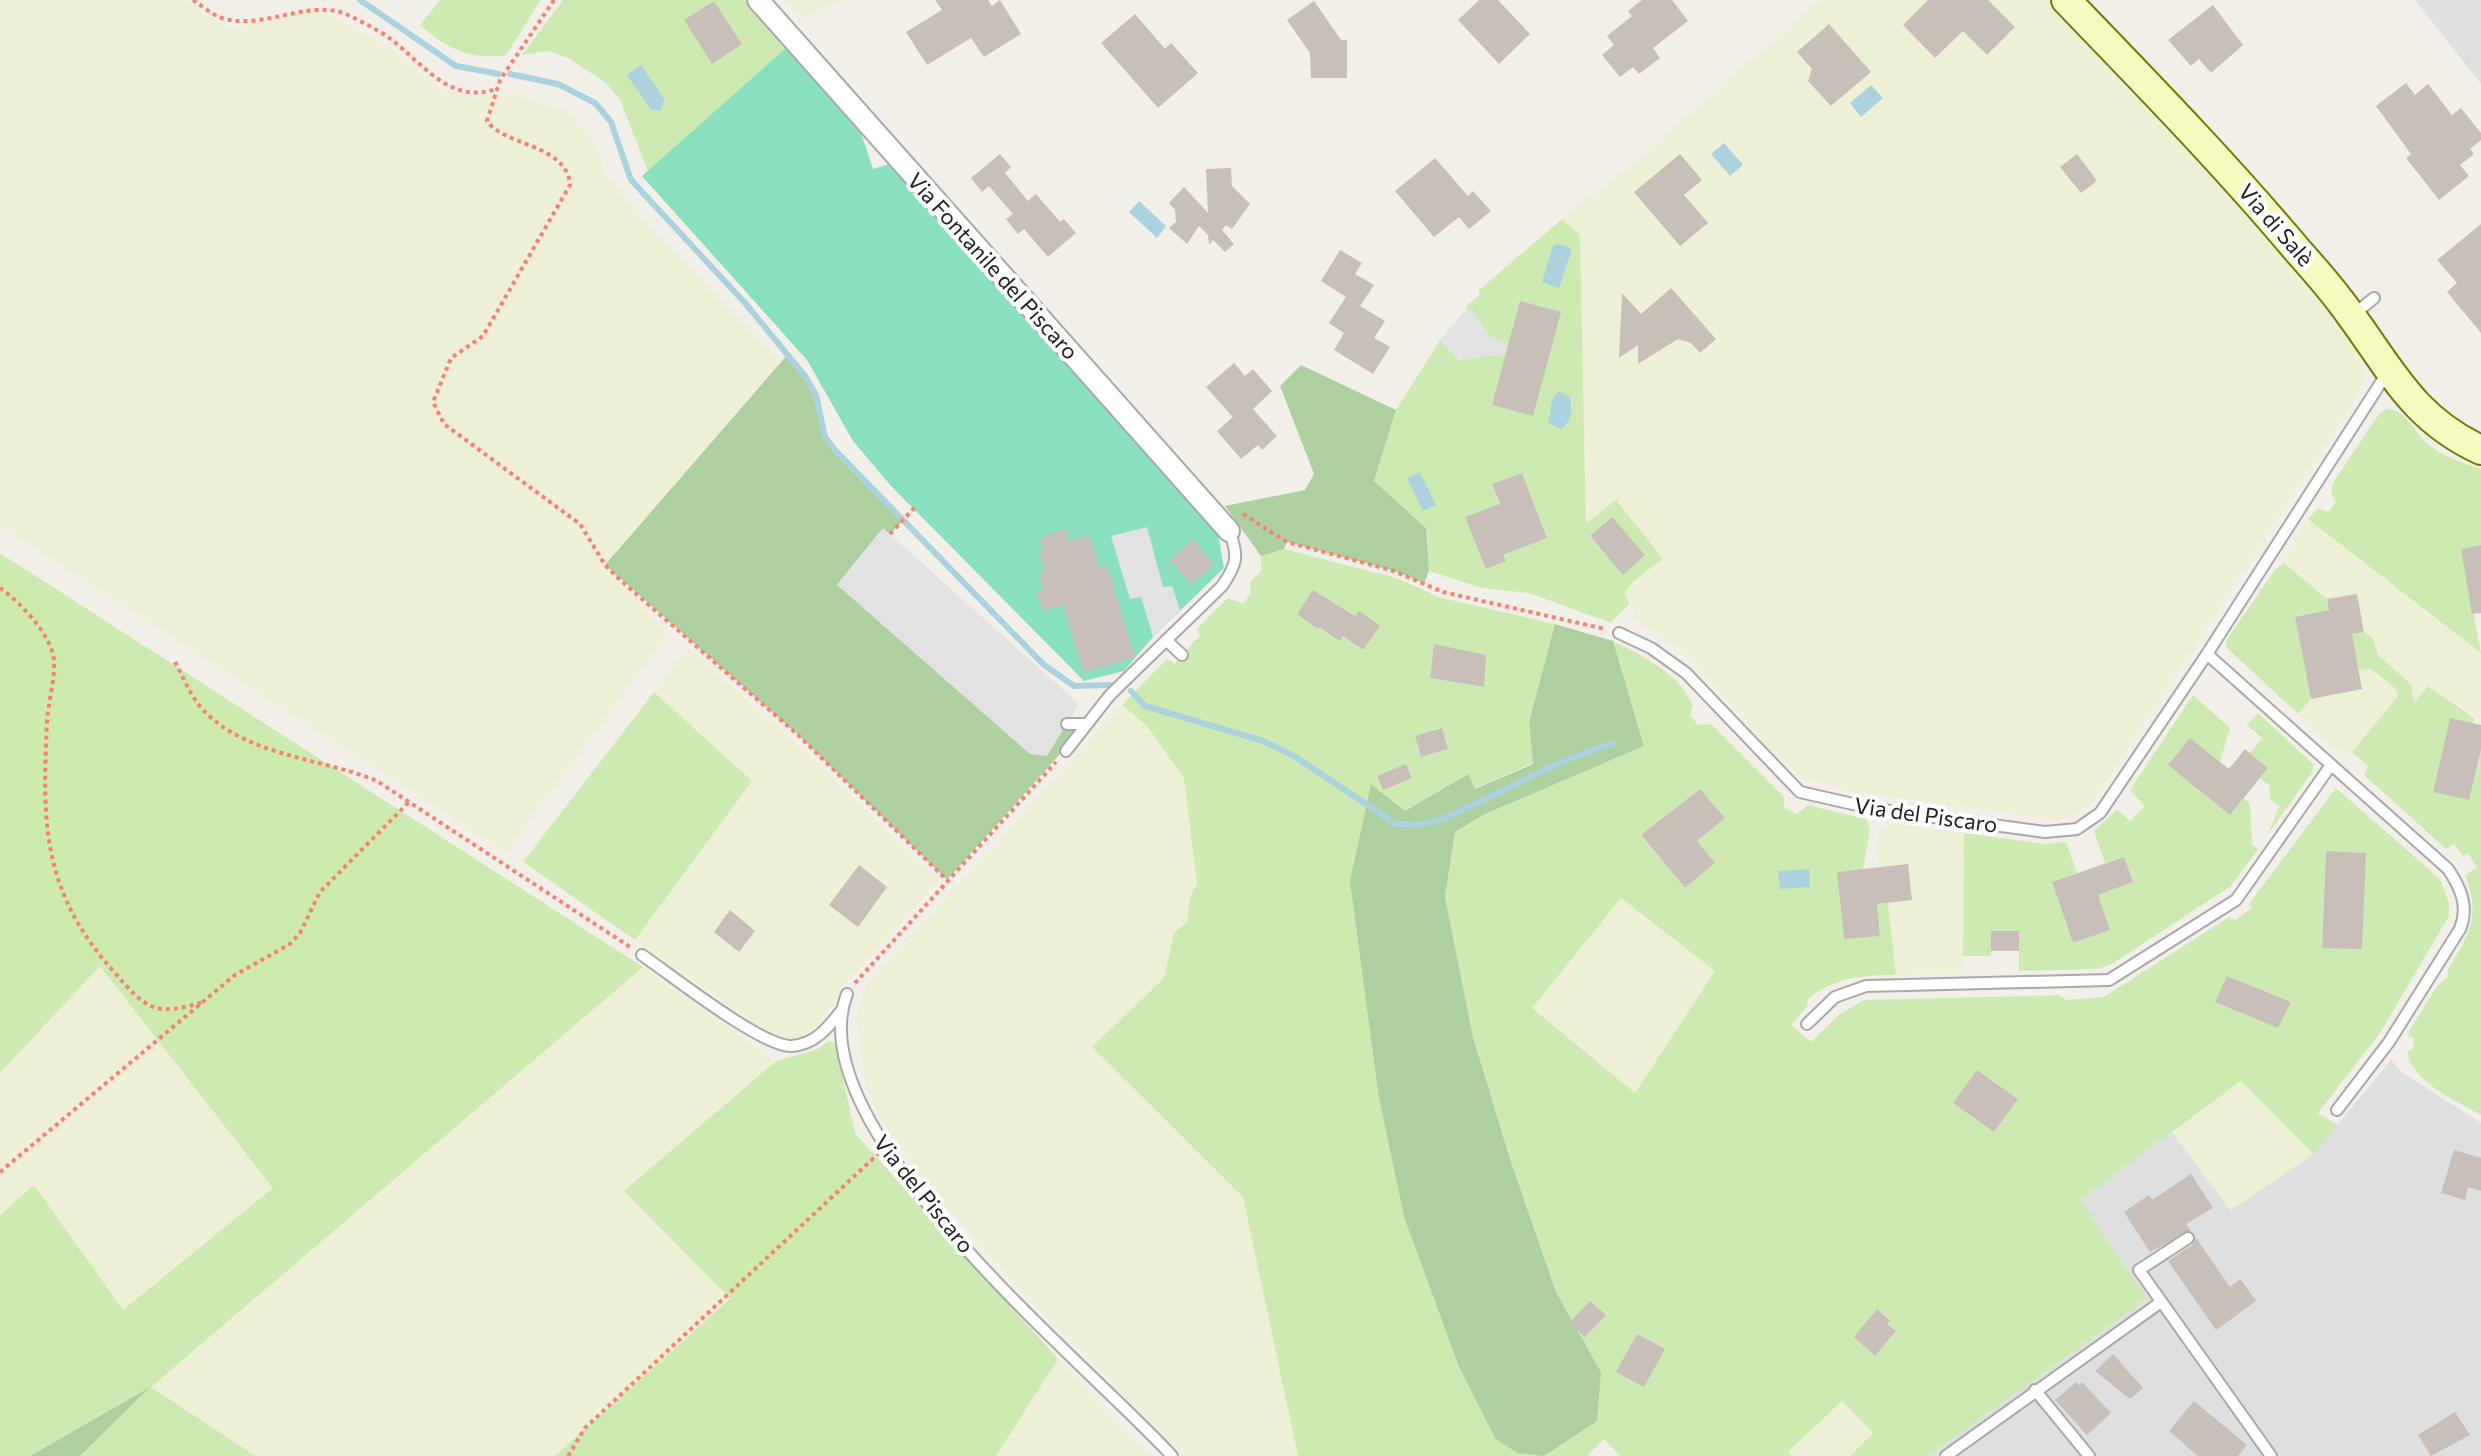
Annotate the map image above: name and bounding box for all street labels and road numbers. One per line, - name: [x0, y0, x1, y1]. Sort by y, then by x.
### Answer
- street label: Via Fontanile del Piscaro: [902, 167, 1084, 365]
- street label: Via di Salè: [2233, 178, 2320, 272]
- street label: Via del Piscaro: [1853, 791, 1999, 838]
- street label: Via del Piscaro: [869, 1129, 980, 1258]

